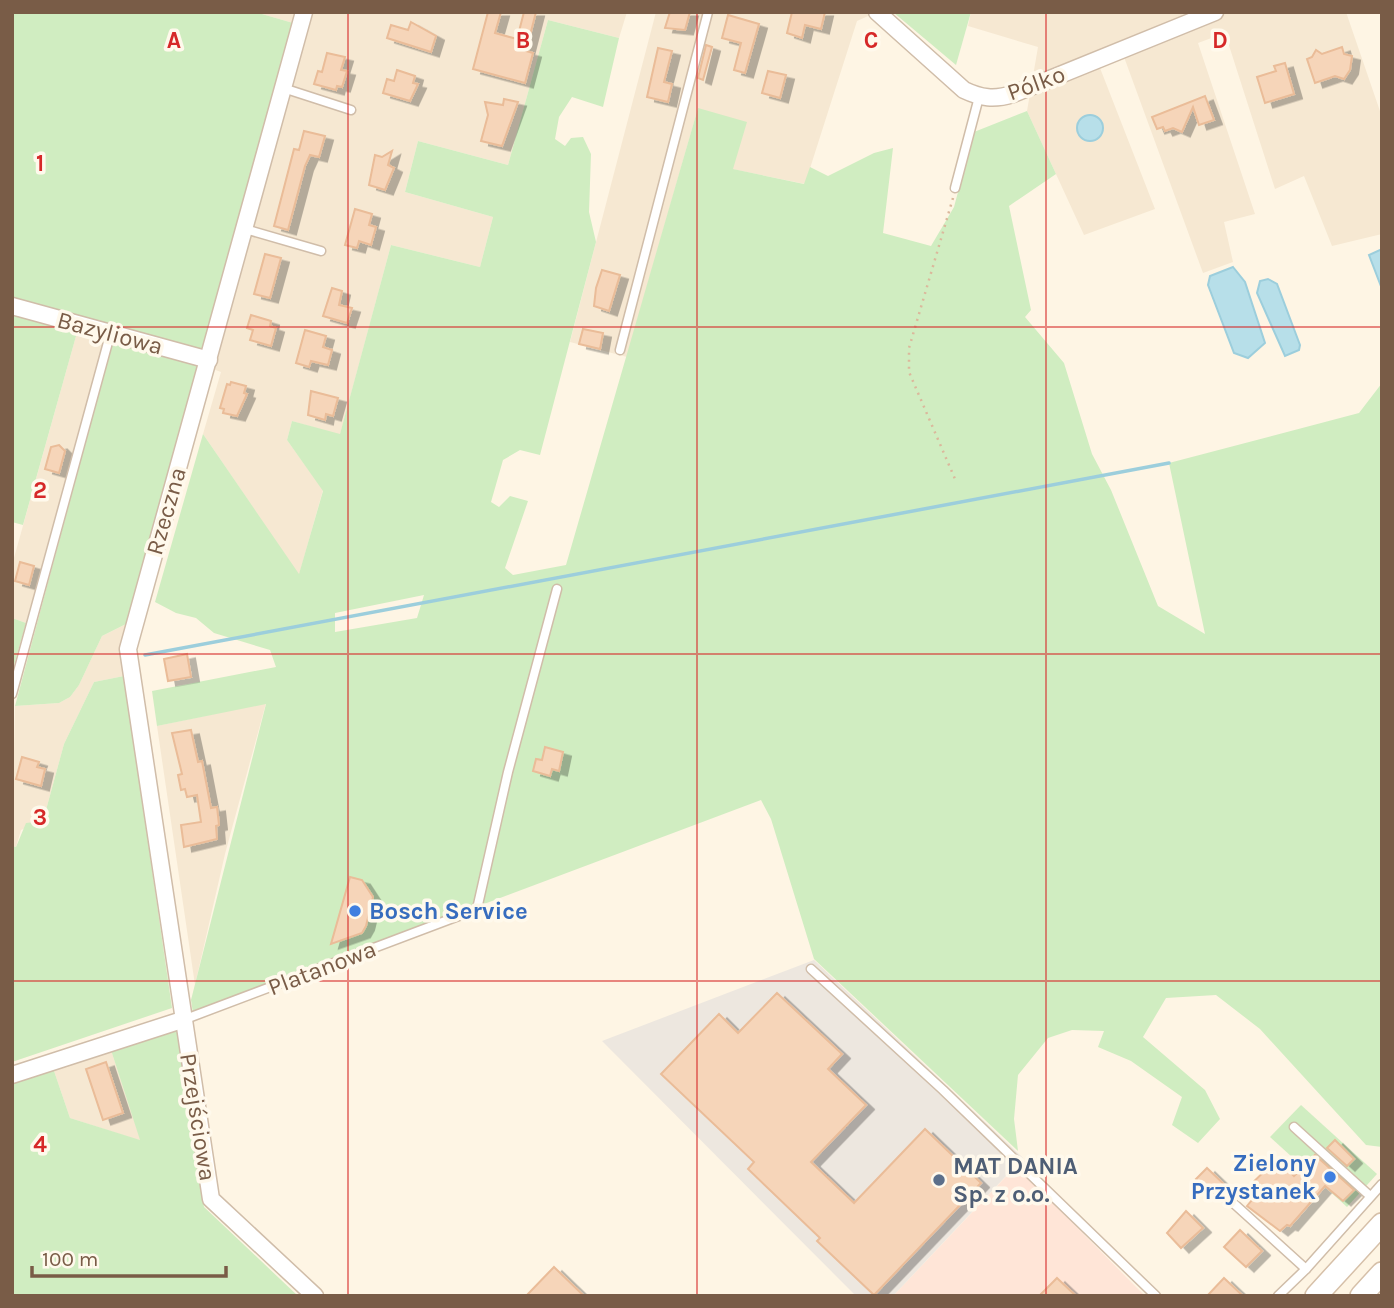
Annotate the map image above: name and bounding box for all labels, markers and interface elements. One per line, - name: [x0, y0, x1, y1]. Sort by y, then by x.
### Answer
- text: A: [167, 27, 181, 54]
- text: B: [516, 27, 530, 54]
- text: C: [864, 27, 878, 54]
- text: D: [1212, 27, 1228, 54]
- street label: Pólko: [1003, 60, 1069, 106]
- text: 1: [36, 150, 44, 177]
- street label: Bazyliowa: [54, 305, 166, 361]
- street label: Rzeczna: [140, 464, 192, 558]
- text: 2: [33, 477, 47, 504]
- text: 3: [33, 804, 47, 831]
- place label: Bosch Service: [369, 897, 528, 925]
- marker: Bosch Service: [347, 903, 363, 919]
- street label: Platanowa: [264, 935, 380, 1001]
- street label: Przejściowa: [174, 1051, 222, 1183]
- text: 4: [33, 1131, 47, 1158]
- place label: Zielony Przystanek: [1191, 1149, 1316, 1205]
- place label: MAT DANIA Sp. z o.o.: [953, 1152, 1078, 1208]
- marker: Zielony Przystanek: [1322, 1169, 1338, 1185]
- marker: MAT DANIA Sp. z o.o.: [931, 1172, 947, 1188]
- scale bar: [32, 1234, 226, 1278]
- text: 100 m: [42, 1247, 99, 1271]

